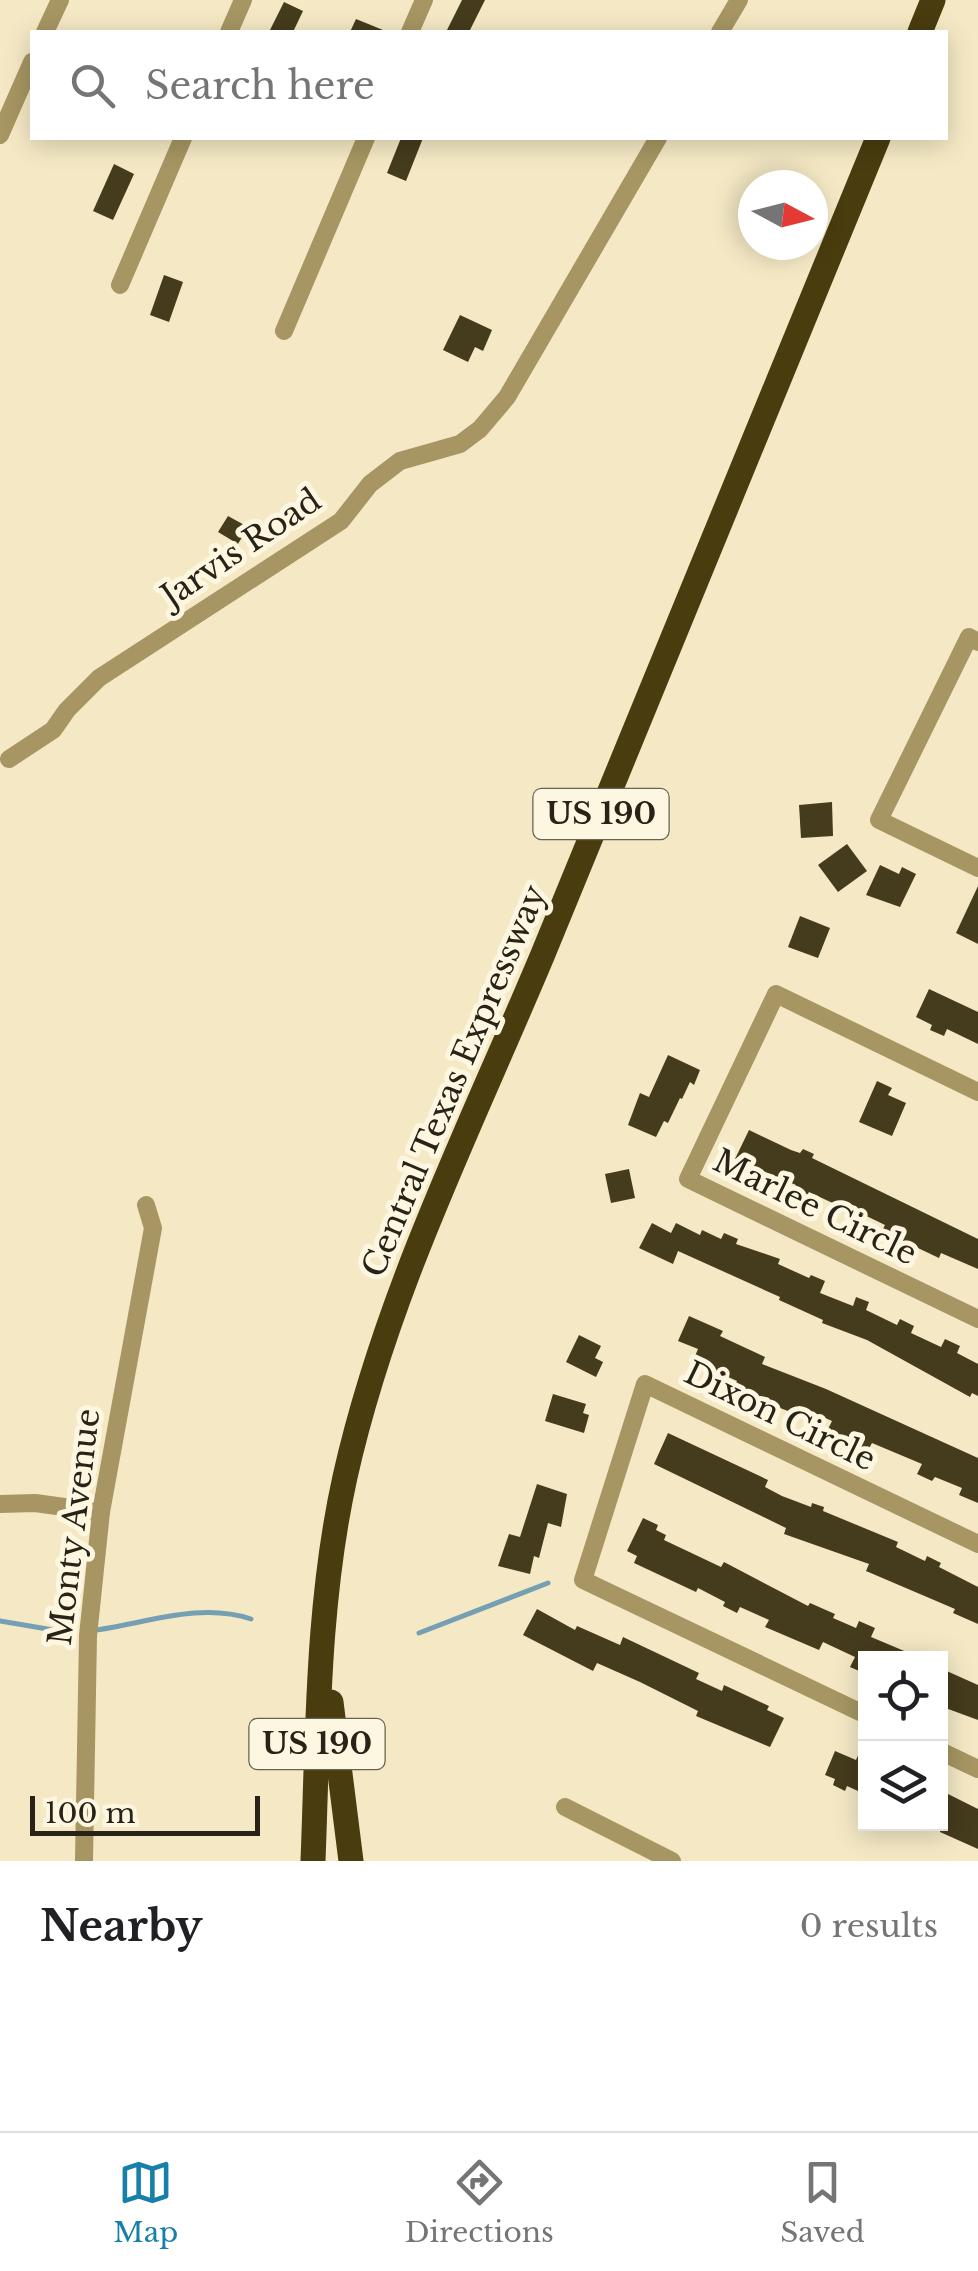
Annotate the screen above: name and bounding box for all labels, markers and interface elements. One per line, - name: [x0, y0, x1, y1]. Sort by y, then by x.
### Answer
- search box: [30, 30, 948, 140]
- icon: search: [65, 58, 120, 113]
- text: Search here: [145, 62, 375, 109]
- north arrow: [738, 170, 828, 260]
- street label: Jarvis Road: [150, 480, 328, 618]
- road number: US 190: [534, 789, 668, 839]
- street label: Central Texas Expressway: [353, 878, 555, 1283]
- street label: Marlee Circle: [707, 1140, 923, 1274]
- street label: Dixon Circle: [678, 1353, 882, 1479]
- street label: Monty Avenue: [40, 1406, 108, 1648]
- map controls: [858, 1651, 948, 1831]
- button: locate: [858, 1651, 948, 1741]
- road number: US 190: [250, 1719, 384, 1769]
- button: layers: [858, 1741, 948, 1831]
- scale bar: [30, 1791, 260, 1836]
- text: 100 m: [45, 1796, 136, 1831]
- text: Nearby: [40, 1900, 203, 1952]
- text: 0 results: [800, 1906, 938, 1946]
- tab: Map: [113, 2155, 178, 2250]
- tab: Directions: [405, 2155, 554, 2250]
- tab: Saved: [780, 2155, 865, 2250]

